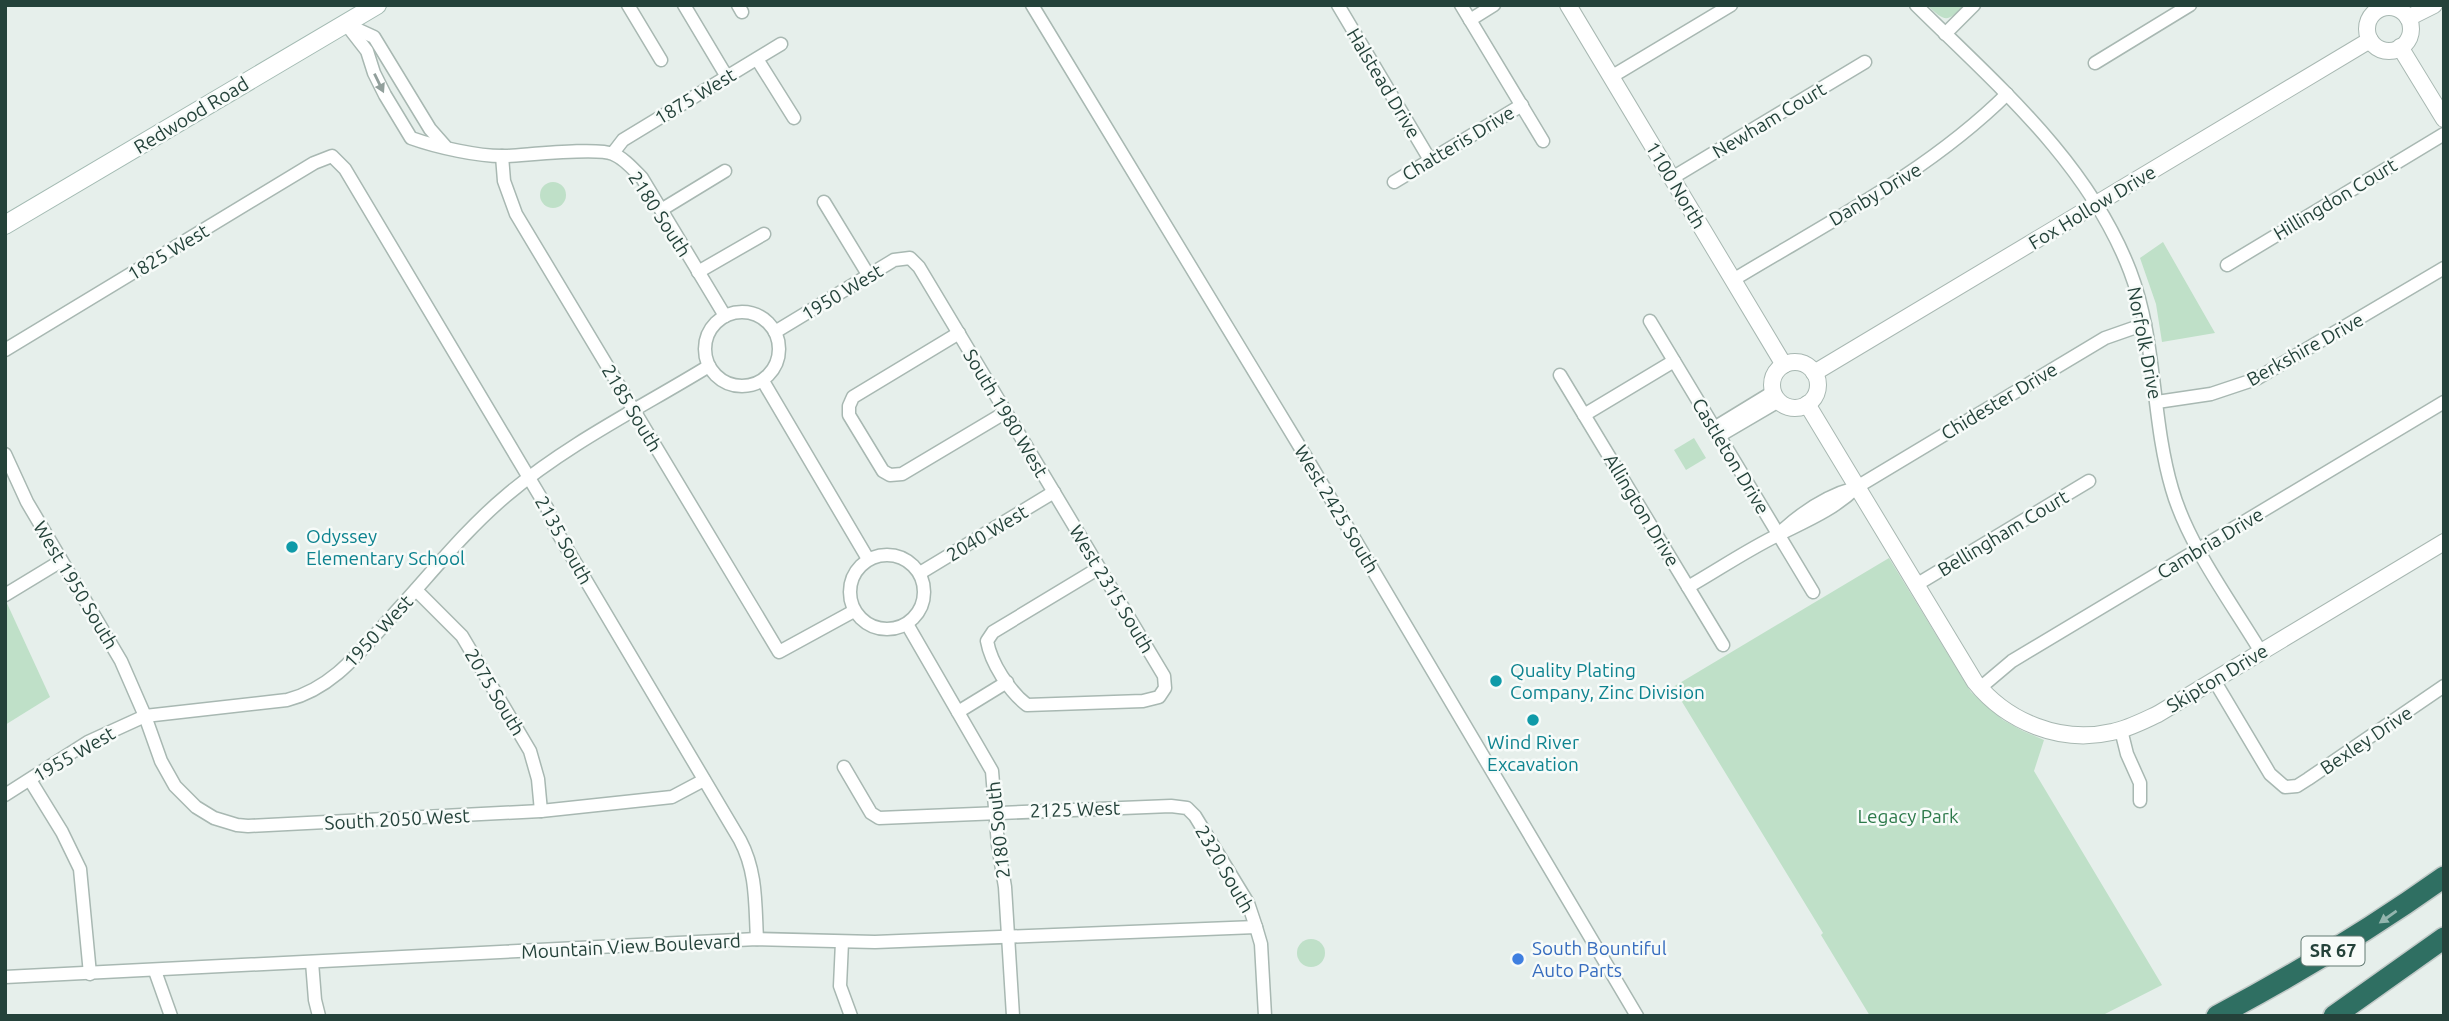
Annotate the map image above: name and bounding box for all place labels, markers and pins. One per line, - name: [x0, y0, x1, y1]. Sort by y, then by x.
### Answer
- place label: Odyssey Elementary School: [306, 525, 465, 569]
- marker: Odyssey Elementary School: [284, 539, 300, 555]
- place label: Quality Plating Company, Zinc Division: [1510, 659, 1705, 703]
- marker: Quality Plating Company, Zinc Division: [1488, 673, 1504, 689]
- marker: Wind River Excavation: [1525, 712, 1541, 728]
- place label: Wind River Excavation: [1487, 731, 1579, 775]
- place label: South Bountiful Auto Parts: [1532, 937, 1667, 981]
- marker: South Bountiful Auto Parts: [1510, 951, 1526, 967]

